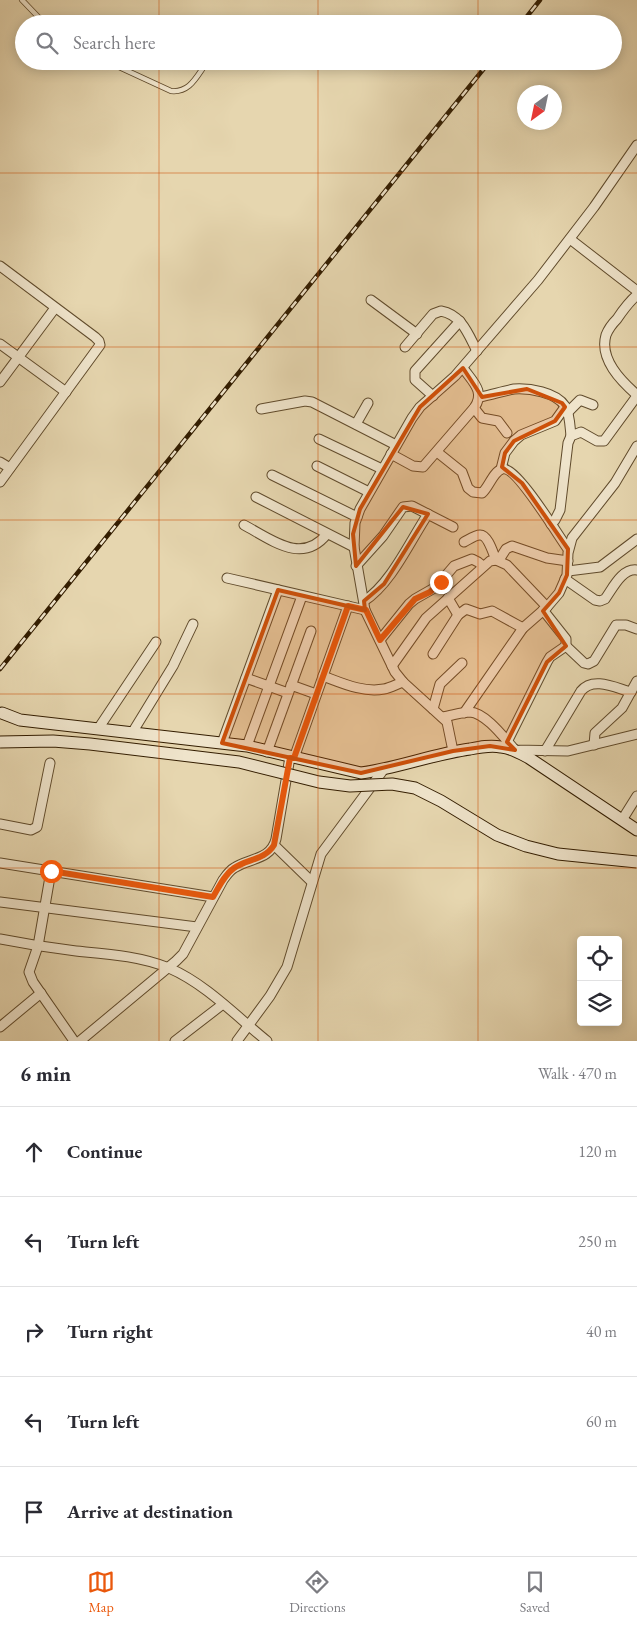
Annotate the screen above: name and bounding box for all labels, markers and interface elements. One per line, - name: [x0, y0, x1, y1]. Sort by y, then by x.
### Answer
- search box: [15, 15, 622, 70]
- icon: search: [33, 29, 61, 57]
- text: Search here: [73, 30, 155, 55]
- north arrow: [517, 85, 562, 130]
- route end: [430, 571, 453, 594]
- route start: [40, 860, 63, 883]
- map controls: [577, 936, 622, 1026]
- button: locate: [577, 936, 622, 981]
- button: layers: [577, 981, 622, 1026]
- text: 6 min: [20, 1060, 71, 1087]
- text: Walk · 470 m: [538, 1063, 617, 1084]
- icon: ahead: [20, 1138, 48, 1166]
- text: Continue: [67, 1139, 142, 1164]
- text: 120 m: [578, 1141, 617, 1162]
- icon: left: [20, 1228, 48, 1256]
- text: Turn left: [67, 1229, 139, 1254]
- text: 250 m: [578, 1231, 617, 1252]
- icon: right: [20, 1318, 48, 1346]
- text: Turn right: [67, 1319, 153, 1344]
- text: 40 m: [586, 1321, 617, 1342]
- icon: left: [20, 1408, 48, 1436]
- text: Turn left: [67, 1409, 139, 1434]
- text: 60 m: [586, 1411, 617, 1432]
- icon: arrive: [20, 1498, 48, 1526]
- text: Arrive at destination: [67, 1499, 233, 1524]
- tab: Map: [87, 1568, 115, 1616]
- tab: Directions: [289, 1568, 346, 1616]
- tab: Saved: [520, 1568, 550, 1616]

